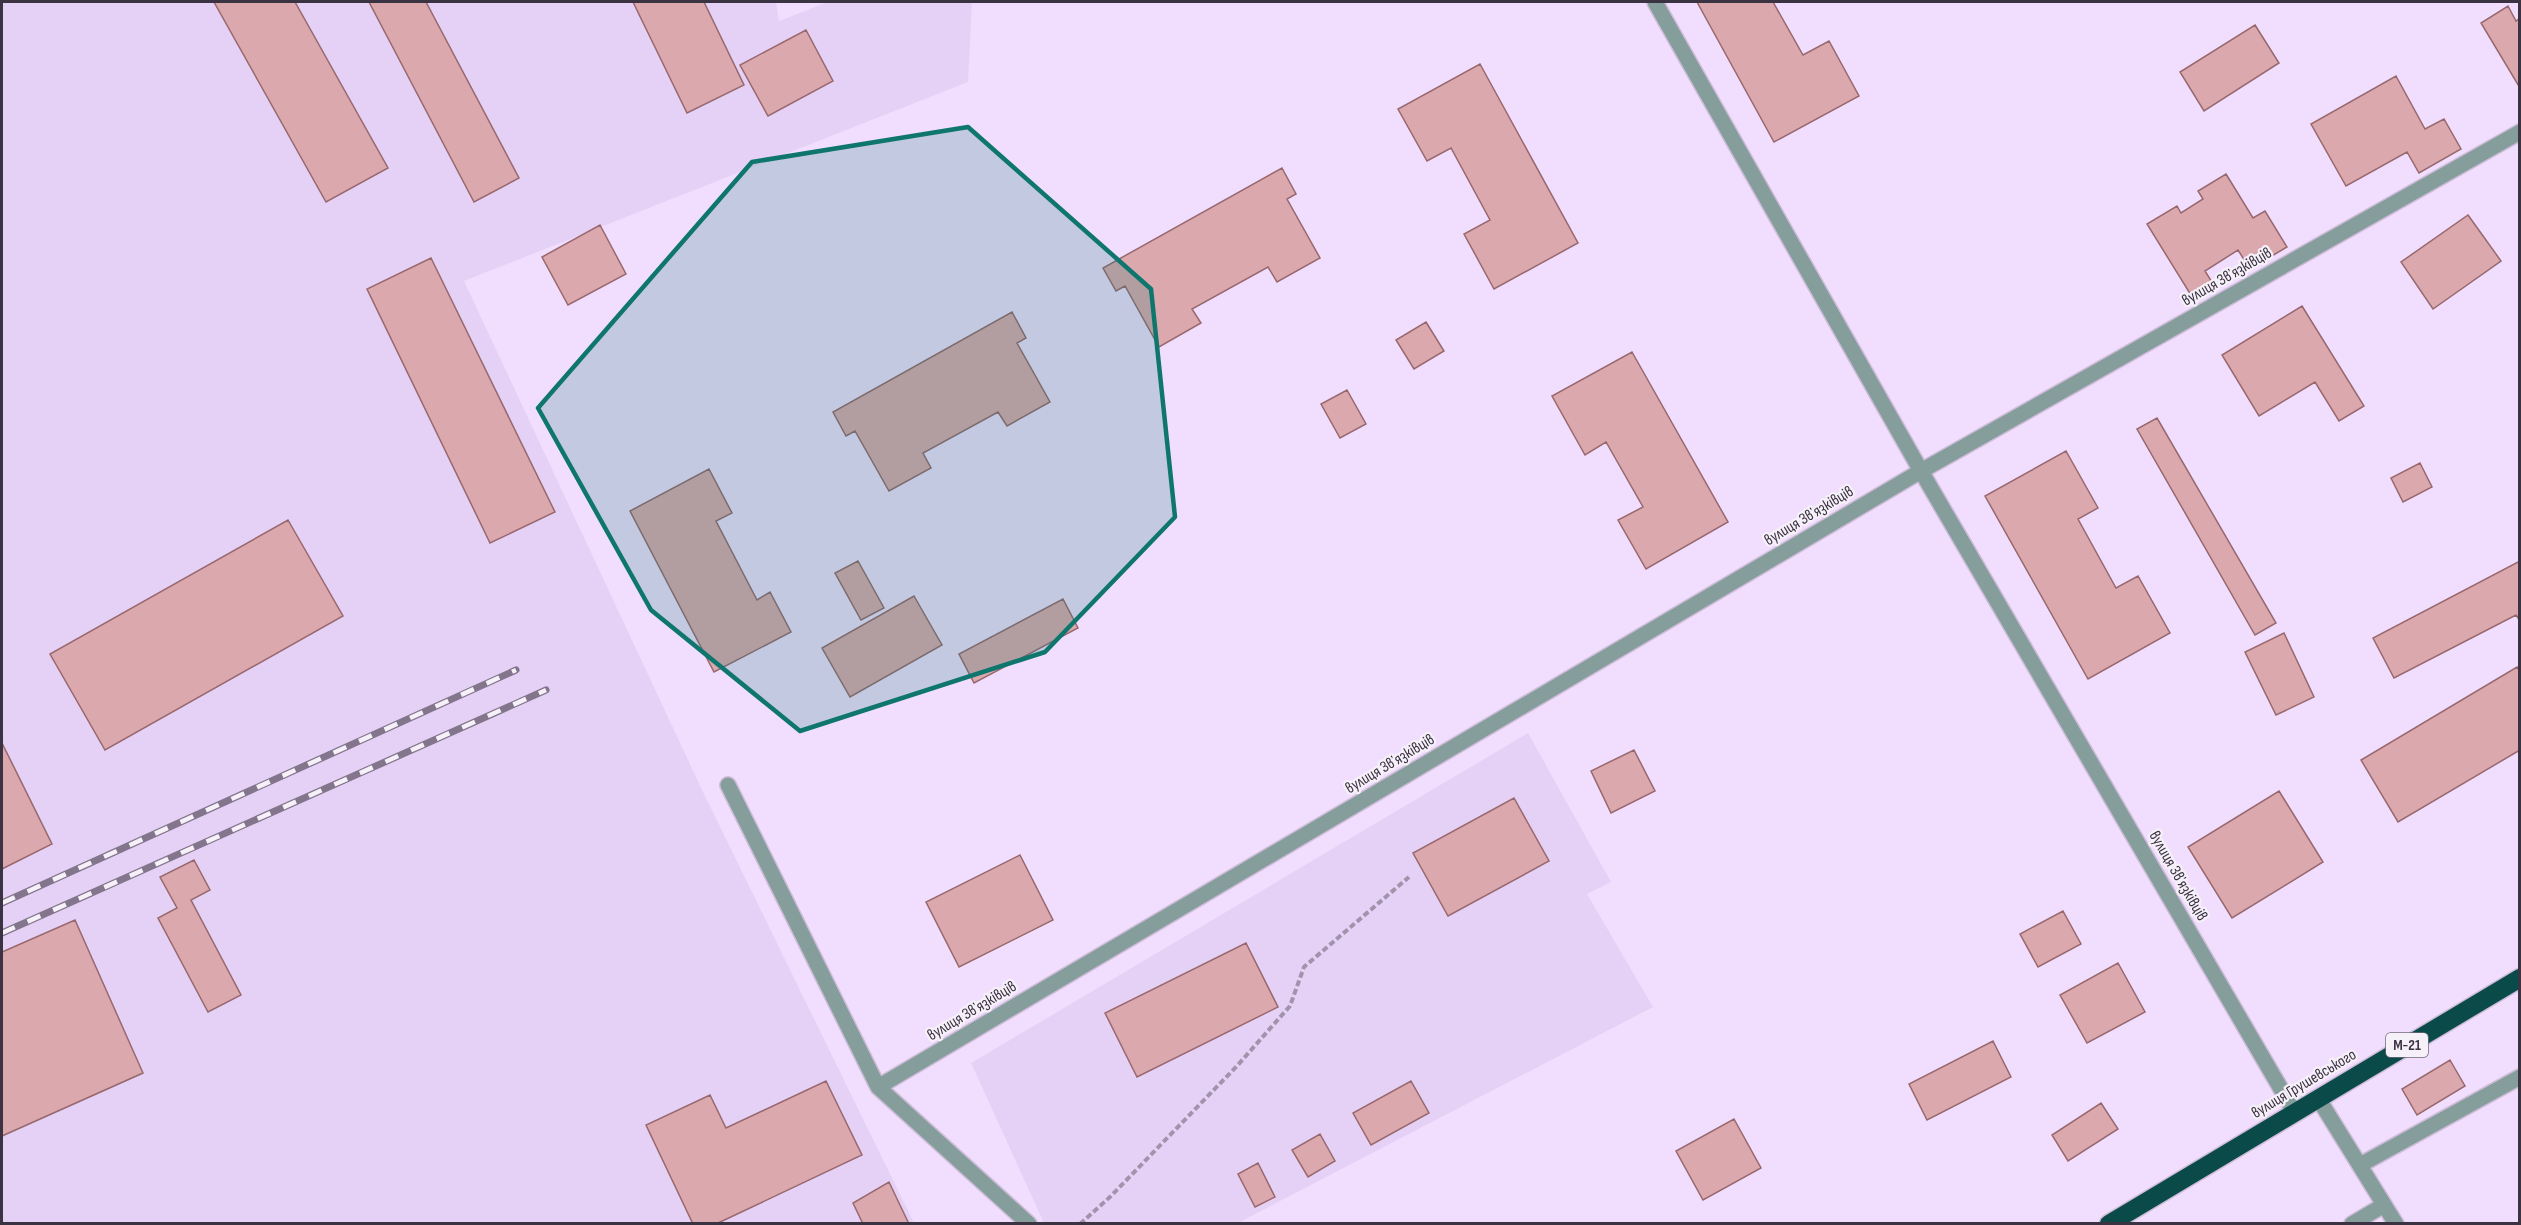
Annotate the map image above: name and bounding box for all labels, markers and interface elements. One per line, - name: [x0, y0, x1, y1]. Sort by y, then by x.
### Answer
- street label: вулиця Звʼязківців: [2179, 244, 2275, 310]
- street label: вулиця Звʼязківців: [1761, 482, 1857, 550]
- street label: вулиця Звʼязківців: [1342, 730, 1438, 798]
- street label: вулиця Звʼязківців: [2145, 828, 2211, 924]
- street label: вулиця Звʼязківців: [924, 977, 1020, 1045]
- road number: М-21: [2386, 1033, 2428, 1057]
- street label: вулиця Грушевського: [2248, 1045, 2360, 1123]

